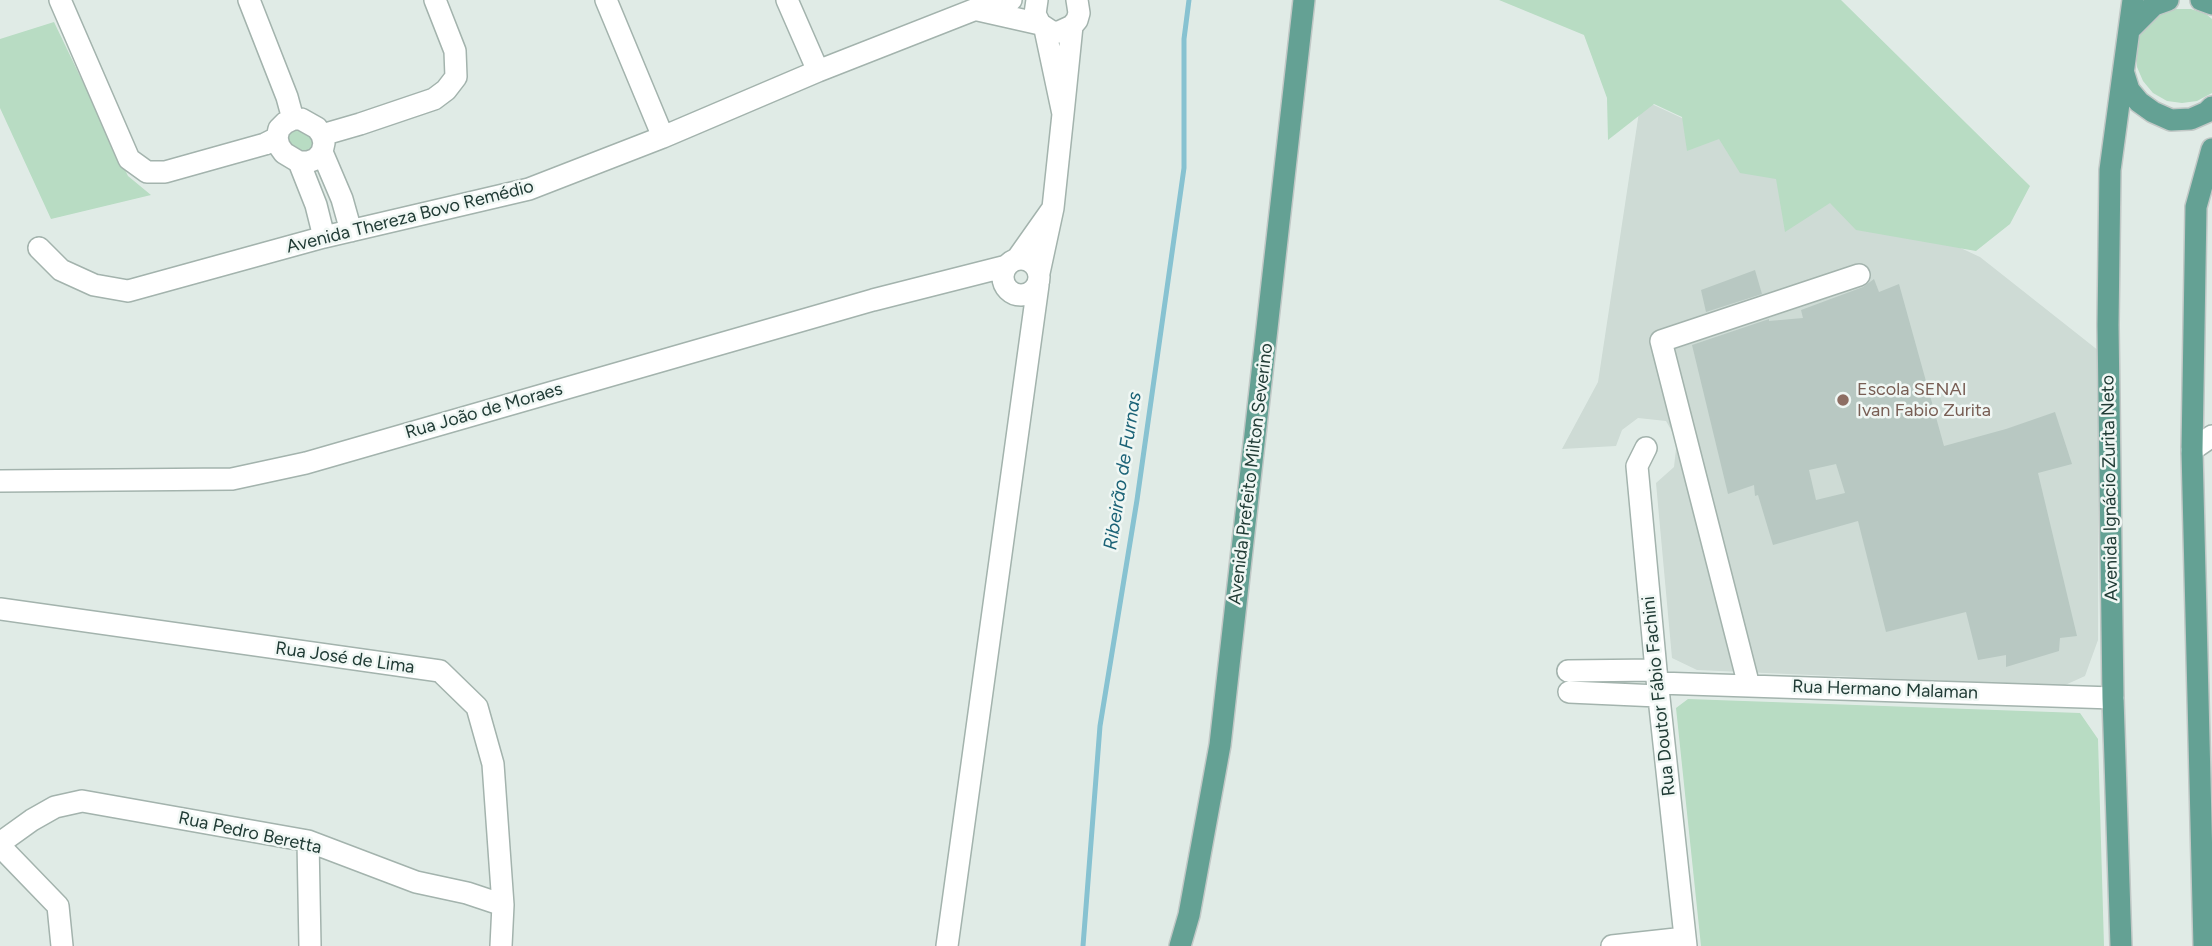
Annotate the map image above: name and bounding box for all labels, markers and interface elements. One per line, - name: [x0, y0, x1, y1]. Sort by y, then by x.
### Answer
- street label: Avenida Thereza Bovo Remédio: [284, 176, 536, 258]
- street label: Avenida Prefeito Milton Severino: [1224, 342, 1278, 606]
- street label: Avenida Ignácio Zurita Neto: [2097, 375, 2123, 601]
- street label: Rua João de Moraes: [403, 378, 565, 444]
- place label: Escola SENAI Ivan Fabio Zurita: [1857, 379, 1991, 422]
- water label: Ribeirão de Furnas: [1099, 390, 1147, 552]
- marker: Escola SENAI Ivan Fabio Zurita: [1835, 392, 1851, 408]
- street label: Rua Doutor Fábio Fachini: [1638, 595, 1680, 797]
- street label: Rua José de Lima: [274, 638, 416, 678]
- street label: Rua Hermano Malaman: [1792, 676, 1978, 704]
- street label: Rua Pedro Beretta: [176, 807, 324, 859]

